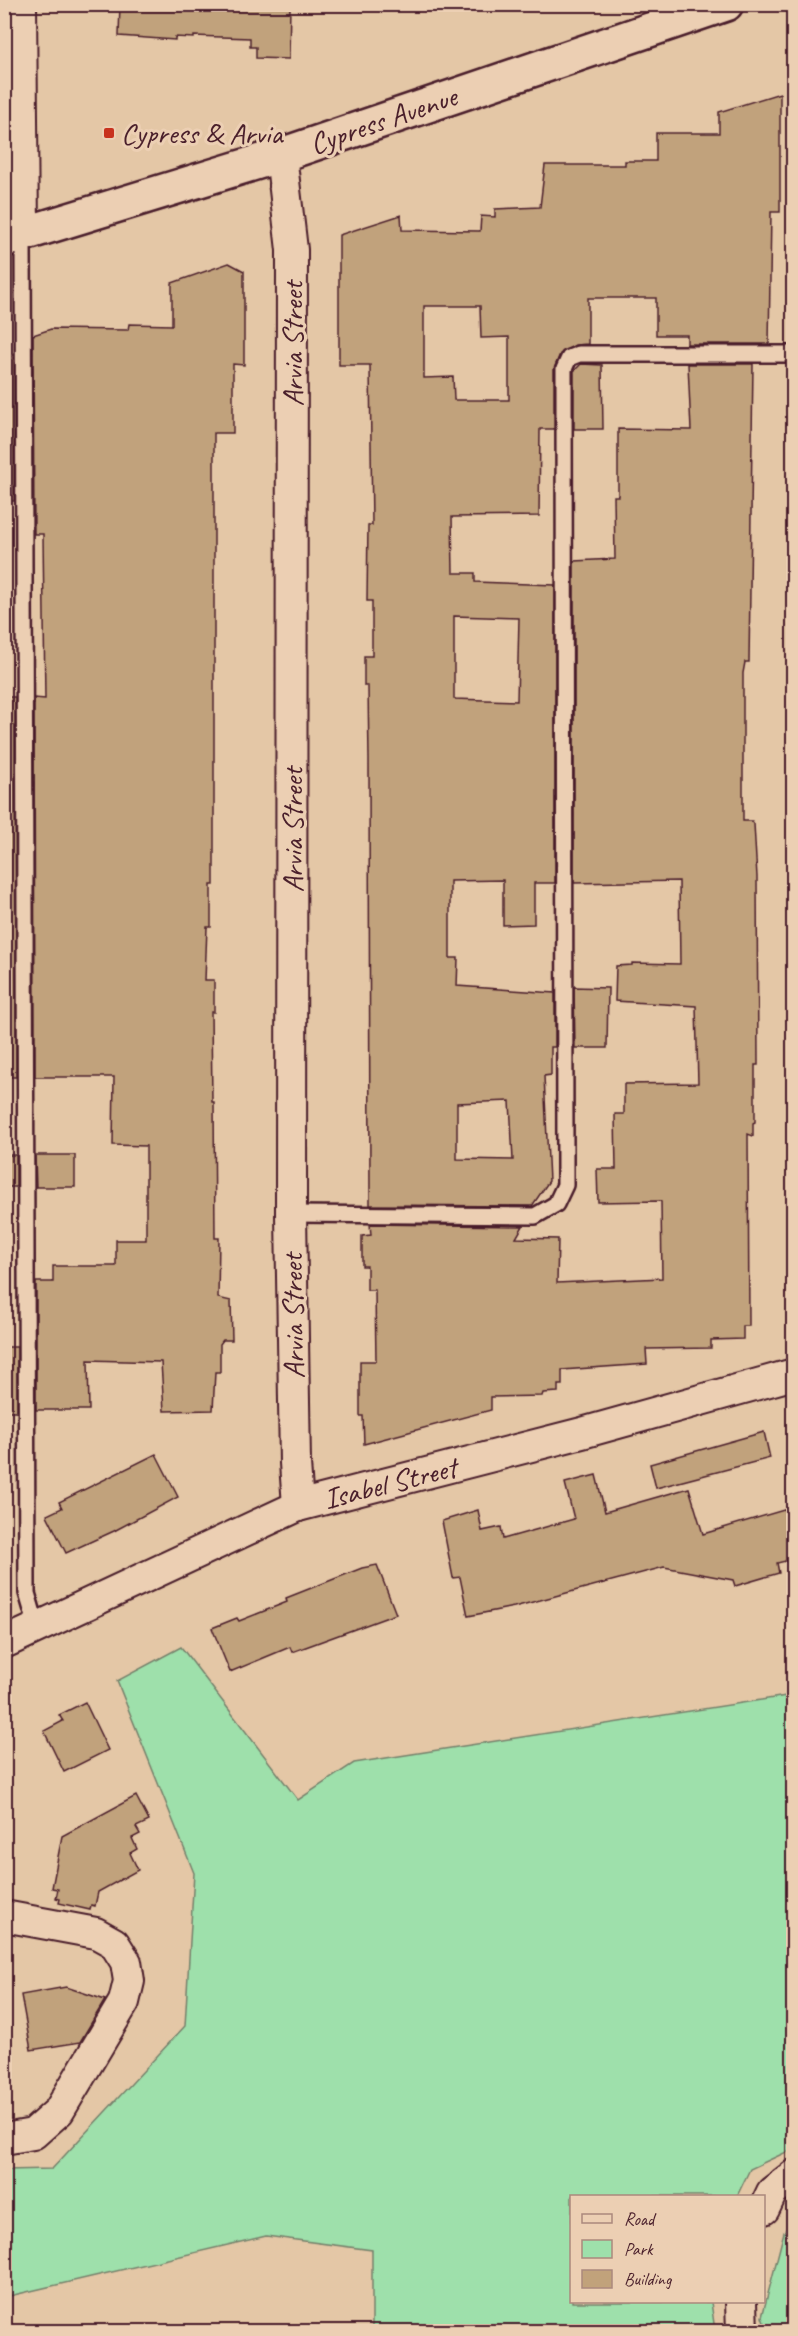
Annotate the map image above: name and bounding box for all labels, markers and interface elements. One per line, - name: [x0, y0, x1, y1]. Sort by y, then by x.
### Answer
- street label: Cypress Avenue: [304, 76, 464, 163]
- place label: Cypress & Arvia: [121, 114, 284, 152]
- marker: Cypress & Arvia: [102, 126, 116, 140]
- street label: Arvia Street: [273, 278, 311, 407]
- street label: Arvia Street: [273, 764, 311, 893]
- street label: Arvia Street: [273, 1250, 313, 1379]
- street label: Isabel Street: [320, 1447, 464, 1518]
- legend: [570, 2195, 765, 2303]
- text: Road: [624, 2208, 657, 2230]
- text: Park: [624, 2238, 654, 2260]
- text: Building: [624, 2268, 673, 2290]

